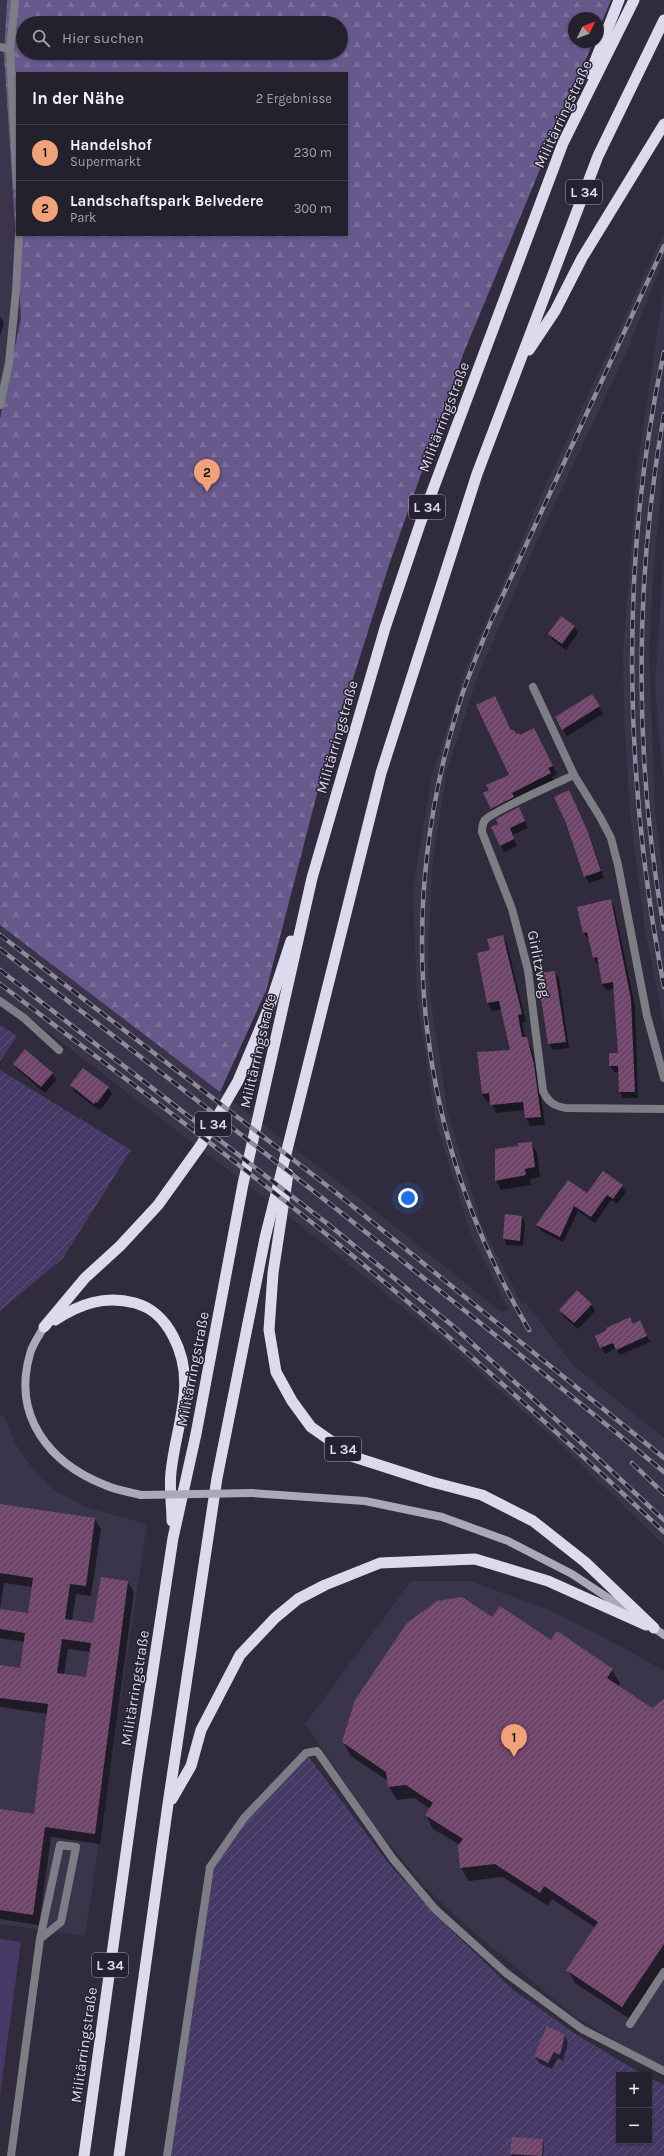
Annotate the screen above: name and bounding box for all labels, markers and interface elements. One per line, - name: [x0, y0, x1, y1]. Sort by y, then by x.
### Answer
- north arrow: [568, 12, 604, 48]
- search box: [16, 16, 348, 60]
- icon: search: [30, 27, 52, 49]
- text: Hier suchen: [62, 29, 144, 47]
- street label: Militärringstraße: [530, 57, 596, 171]
- text: In der Nähe: [32, 88, 124, 108]
- text: 2 Ergebnisse: [256, 91, 332, 106]
- text: Handelshof: [70, 136, 152, 154]
- text: 1: [43, 145, 47, 160]
- text: 230 m: [294, 145, 332, 160]
- text: Supermarkt: [70, 154, 141, 169]
- road number: L 34: [566, 180, 602, 204]
- text: Landschaftspark Belvedere: [70, 192, 264, 210]
- text: 2: [41, 201, 49, 216]
- text: 300 m: [294, 201, 332, 216]
- text: Park: [70, 210, 96, 225]
- street label: Militärringstraße: [415, 359, 473, 475]
- pin: 2: [194, 459, 220, 492]
- road number: L 34: [409, 495, 445, 519]
- street label: Militärringstraße: [312, 678, 362, 796]
- street label: Girlitzweg: [524, 929, 554, 1000]
- street label: Militärringstraße: [236, 992, 280, 1110]
- road number: L 34: [195, 1112, 231, 1136]
- your location: [398, 1188, 418, 1208]
- street label: Militärringstraße: [173, 1310, 213, 1428]
- road number: L 34: [325, 1437, 361, 1461]
- street label: Militärringstraße: [117, 1629, 153, 1747]
- pin: 1: [501, 1724, 527, 1757]
- road number: L 34: [92, 1953, 128, 1977]
- street label: Militärringstraße: [67, 1986, 101, 2104]
- map controls: [616, 2072, 652, 2144]
- button: +: [616, 2072, 652, 2108]
- button: −: [616, 2108, 652, 2144]

